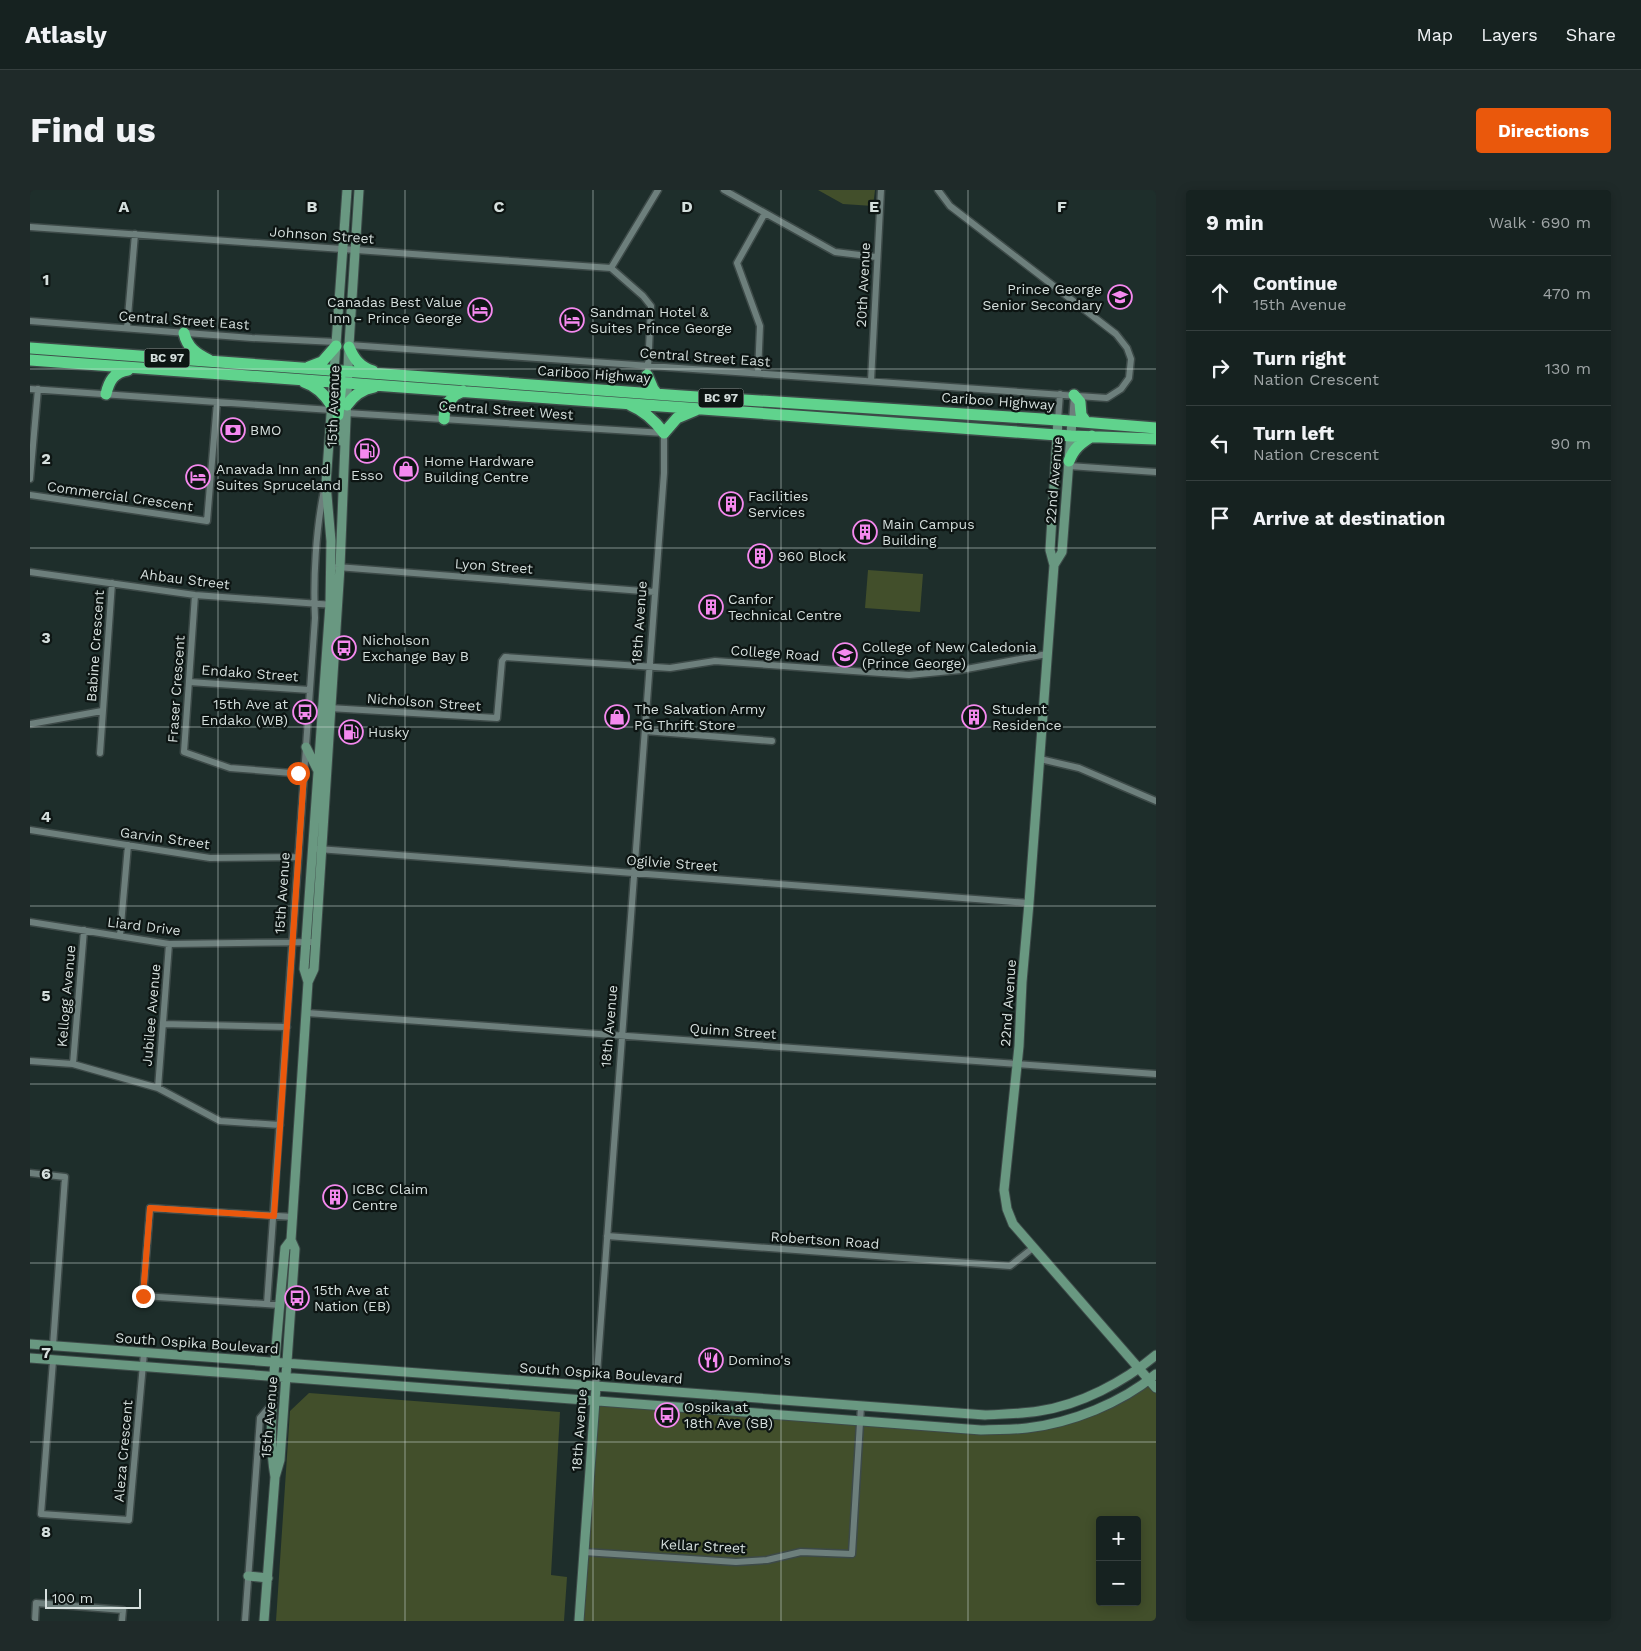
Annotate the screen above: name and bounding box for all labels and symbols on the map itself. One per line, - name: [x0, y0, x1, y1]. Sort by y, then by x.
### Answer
- text: A: [119, 197, 130, 216]
- text: B: [307, 197, 318, 216]
- text: C: [494, 197, 505, 216]
- text: D: [681, 197, 693, 216]
- text: E: [869, 197, 879, 216]
- text: F: [1057, 197, 1067, 216]
- street label: Johnson Street: [269, 223, 375, 247]
- street label: 20th Avenue: [853, 242, 873, 328]
- text: 1: [43, 270, 49, 289]
- place label: Prince George Senior Secondary: [982, 281, 1103, 313]
- school or university icon: Prince George Senior Secondary: [1107, 284, 1133, 310]
- place label: Canadas Best Value Inn - Prince George: [327, 294, 462, 326]
- hotel icon: Canadas Best Value Inn - Prince George: [467, 297, 493, 323]
- place label: Sandman Hotel & Suites Prince George: [590, 304, 732, 336]
- street label: Central Street East: [118, 307, 250, 333]
- hotel icon: Sandman Hotel & Suites Prince George: [559, 307, 585, 333]
- street label: Central Street East: [639, 344, 771, 370]
- road number: BC 97: [144, 348, 190, 368]
- street label: Cariboo Highway: [537, 362, 652, 386]
- street label: 15th Avenue: [324, 365, 342, 447]
- road number: BC 97: [698, 388, 744, 408]
- street label: Cariboo Highway: [941, 389, 1056, 413]
- street label: Central Street West: [438, 397, 574, 423]
- bank icon: BMO: [220, 417, 246, 443]
- place label: BMO: [250, 422, 282, 438]
- street label: 22nd Avenue: [1042, 436, 1066, 524]
- fuel station icon: Esso: [354, 438, 380, 464]
- text: 2: [41, 449, 51, 468]
- place label: Home Hardware Building Centre: [424, 453, 534, 485]
- shop icon: Home Hardware Building Centre: [393, 456, 419, 482]
- place label: Anavada Inn and Suites Spruceland: [216, 461, 341, 493]
- hotel icon: Anavada Inn and Suites Spruceland: [185, 464, 211, 490]
- place label: Esso: [351, 467, 383, 483]
- street label: Commercial Crescent: [46, 478, 194, 514]
- place label: Facilities Services: [748, 488, 808, 520]
- building icon: Facilities Services: [718, 491, 744, 517]
- place label: Main Campus Building: [882, 516, 975, 548]
- building icon: Main Campus Building: [852, 519, 878, 545]
- building icon: 960 Block: [747, 543, 773, 569]
- place label: 960 Block: [778, 548, 846, 564]
- street label: Lyon Street: [454, 555, 534, 577]
- street label: Ahbau Street: [139, 566, 231, 592]
- street label: 18th Avenue: [628, 580, 650, 664]
- street label: Babine Crescent: [83, 589, 107, 702]
- place label: Canfor Technical Centre: [728, 591, 842, 623]
- building icon: Canfor Technical Centre: [698, 594, 724, 620]
- text: 3: [41, 628, 51, 647]
- place label: Nicholson Exchange Bay B: [362, 632, 469, 664]
- street label: Fraser Crescent: [164, 634, 188, 743]
- bus stop icon: Nicholson Exchange Bay B: [331, 635, 357, 661]
- place label: College of New Caledonia (Prince George): [862, 639, 1037, 671]
- street label: College Road: [730, 642, 820, 664]
- school or university icon: College of New Caledonia (Prince George): [832, 642, 858, 668]
- street label: Endako Street: [201, 662, 299, 684]
- street label: Nicholson Street: [366, 690, 482, 714]
- place label: 15th Ave at Endako (WB): [201, 696, 288, 728]
- bus stop icon: 15th Ave at Endako (WB): [292, 699, 318, 725]
- place label: The Salvation Army PG Thrift Store: [634, 701, 766, 733]
- place label: Student Residence: [992, 701, 1062, 733]
- shop icon: The Salvation Army PG Thrift Store: [604, 704, 630, 730]
- building icon: Student Residence: [961, 704, 987, 730]
- fuel station icon: Husky: [338, 719, 364, 745]
- place label: Husky: [368, 724, 410, 740]
- route start: [287, 762, 310, 785]
- text: 4: [41, 807, 51, 826]
- street label: Garvin Street: [119, 824, 211, 852]
- street label: 15th Avenue: [271, 852, 293, 934]
- street label: Ogilvie Street: [626, 852, 718, 874]
- street label: Liard Drive: [106, 914, 182, 938]
- street label: Kellogg Avenue: [54, 944, 78, 1048]
- street label: 22nd Avenue: [997, 959, 1019, 1047]
- street label: Jubilee Avenue: [139, 963, 163, 1067]
- street label: 18th Avenue: [597, 984, 621, 1068]
- text: 5: [41, 986, 51, 1005]
- street label: Quinn Street: [689, 1020, 777, 1042]
- text: 6: [41, 1164, 51, 1183]
- place label: ICBC Claim Centre: [352, 1181, 428, 1213]
- building icon: ICBC Claim Centre: [322, 1184, 348, 1210]
- street label: Robertson Road: [770, 1228, 880, 1252]
- place label: 15th Ave at Nation (EB): [314, 1282, 391, 1314]
- route end: [132, 1285, 155, 1308]
- bus stop icon: 15th Ave at Nation (EB): [284, 1285, 310, 1311]
- street label: South Ospika Boulevard: [115, 1329, 279, 1357]
- text: 7: [41, 1343, 51, 1362]
- restaurant icon: Domino's: [698, 1347, 724, 1373]
- place label: Domino's: [728, 1352, 791, 1368]
- street label: South Ospika Boulevard: [519, 1359, 683, 1387]
- street label: 15th Avenue: [257, 1376, 281, 1458]
- street label: 18th Avenue: [568, 1388, 590, 1472]
- street label: Aleza Crescent: [111, 1399, 135, 1503]
- place label: Ospika at 18th Ave (SB): [684, 1399, 773, 1431]
- bus stop icon: Ospika at 18th Ave (SB): [654, 1402, 680, 1428]
- text: 8: [41, 1522, 51, 1541]
- street label: Kellar Street: [660, 1536, 746, 1556]
- scale bar: [45, 1586, 141, 1609]

